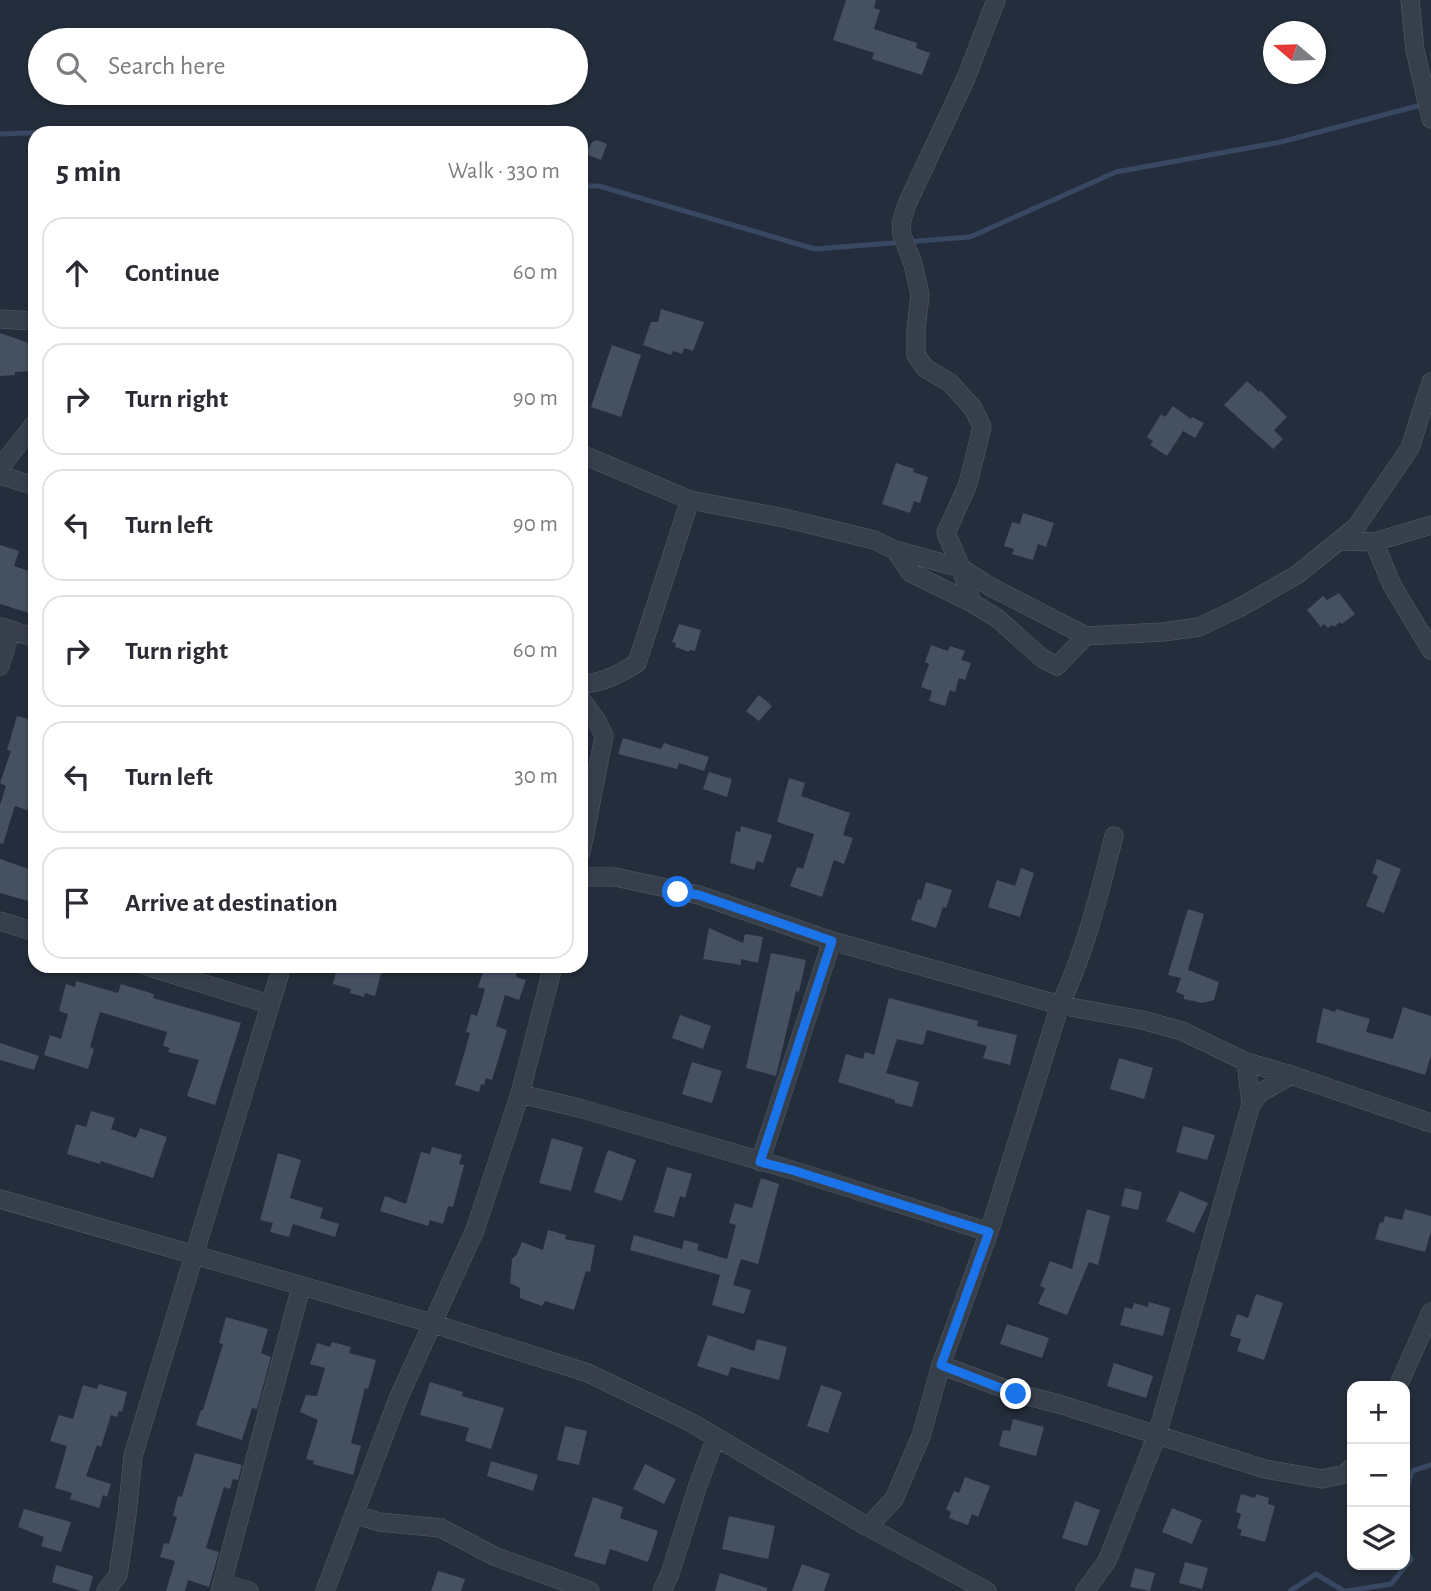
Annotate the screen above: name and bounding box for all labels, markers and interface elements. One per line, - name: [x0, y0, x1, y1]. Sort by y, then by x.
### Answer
- north arrow: [1263, 21, 1326, 84]
- search box: [28, 28, 588, 105]
- icon: search: [52, 48, 90, 86]
- text: Search here: [108, 53, 226, 79]
- text: 5 min: [56, 157, 121, 187]
- text: Walk · 330 m: [448, 160, 560, 183]
- icon: ahead: [58, 254, 96, 292]
- text: Continue: [125, 260, 220, 286]
- text: 60 m: [513, 261, 558, 284]
- icon: right: [58, 380, 96, 418]
- text: Turn right: [125, 386, 228, 412]
- text: 90 m: [513, 387, 558, 410]
- icon: left: [58, 506, 96, 544]
- text: Turn left: [125, 512, 213, 538]
- text: 90 m: [513, 513, 558, 536]
- icon: right: [58, 632, 96, 670]
- text: Turn right: [125, 638, 228, 664]
- text: 60 m: [513, 639, 558, 662]
- icon: left: [58, 758, 96, 796]
- text: Turn left: [125, 764, 213, 790]
- text: 30 m: [514, 765, 558, 788]
- route start: [662, 876, 693, 907]
- icon: arrive: [58, 884, 96, 922]
- text: Arrive at destination: [125, 890, 338, 916]
- route end: [1000, 1378, 1031, 1409]
- map controls: [1347, 1381, 1410, 1570]
- button: +: [1347, 1381, 1410, 1444]
- button: −: [1347, 1444, 1410, 1507]
- button: layers: [1347, 1507, 1410, 1570]

